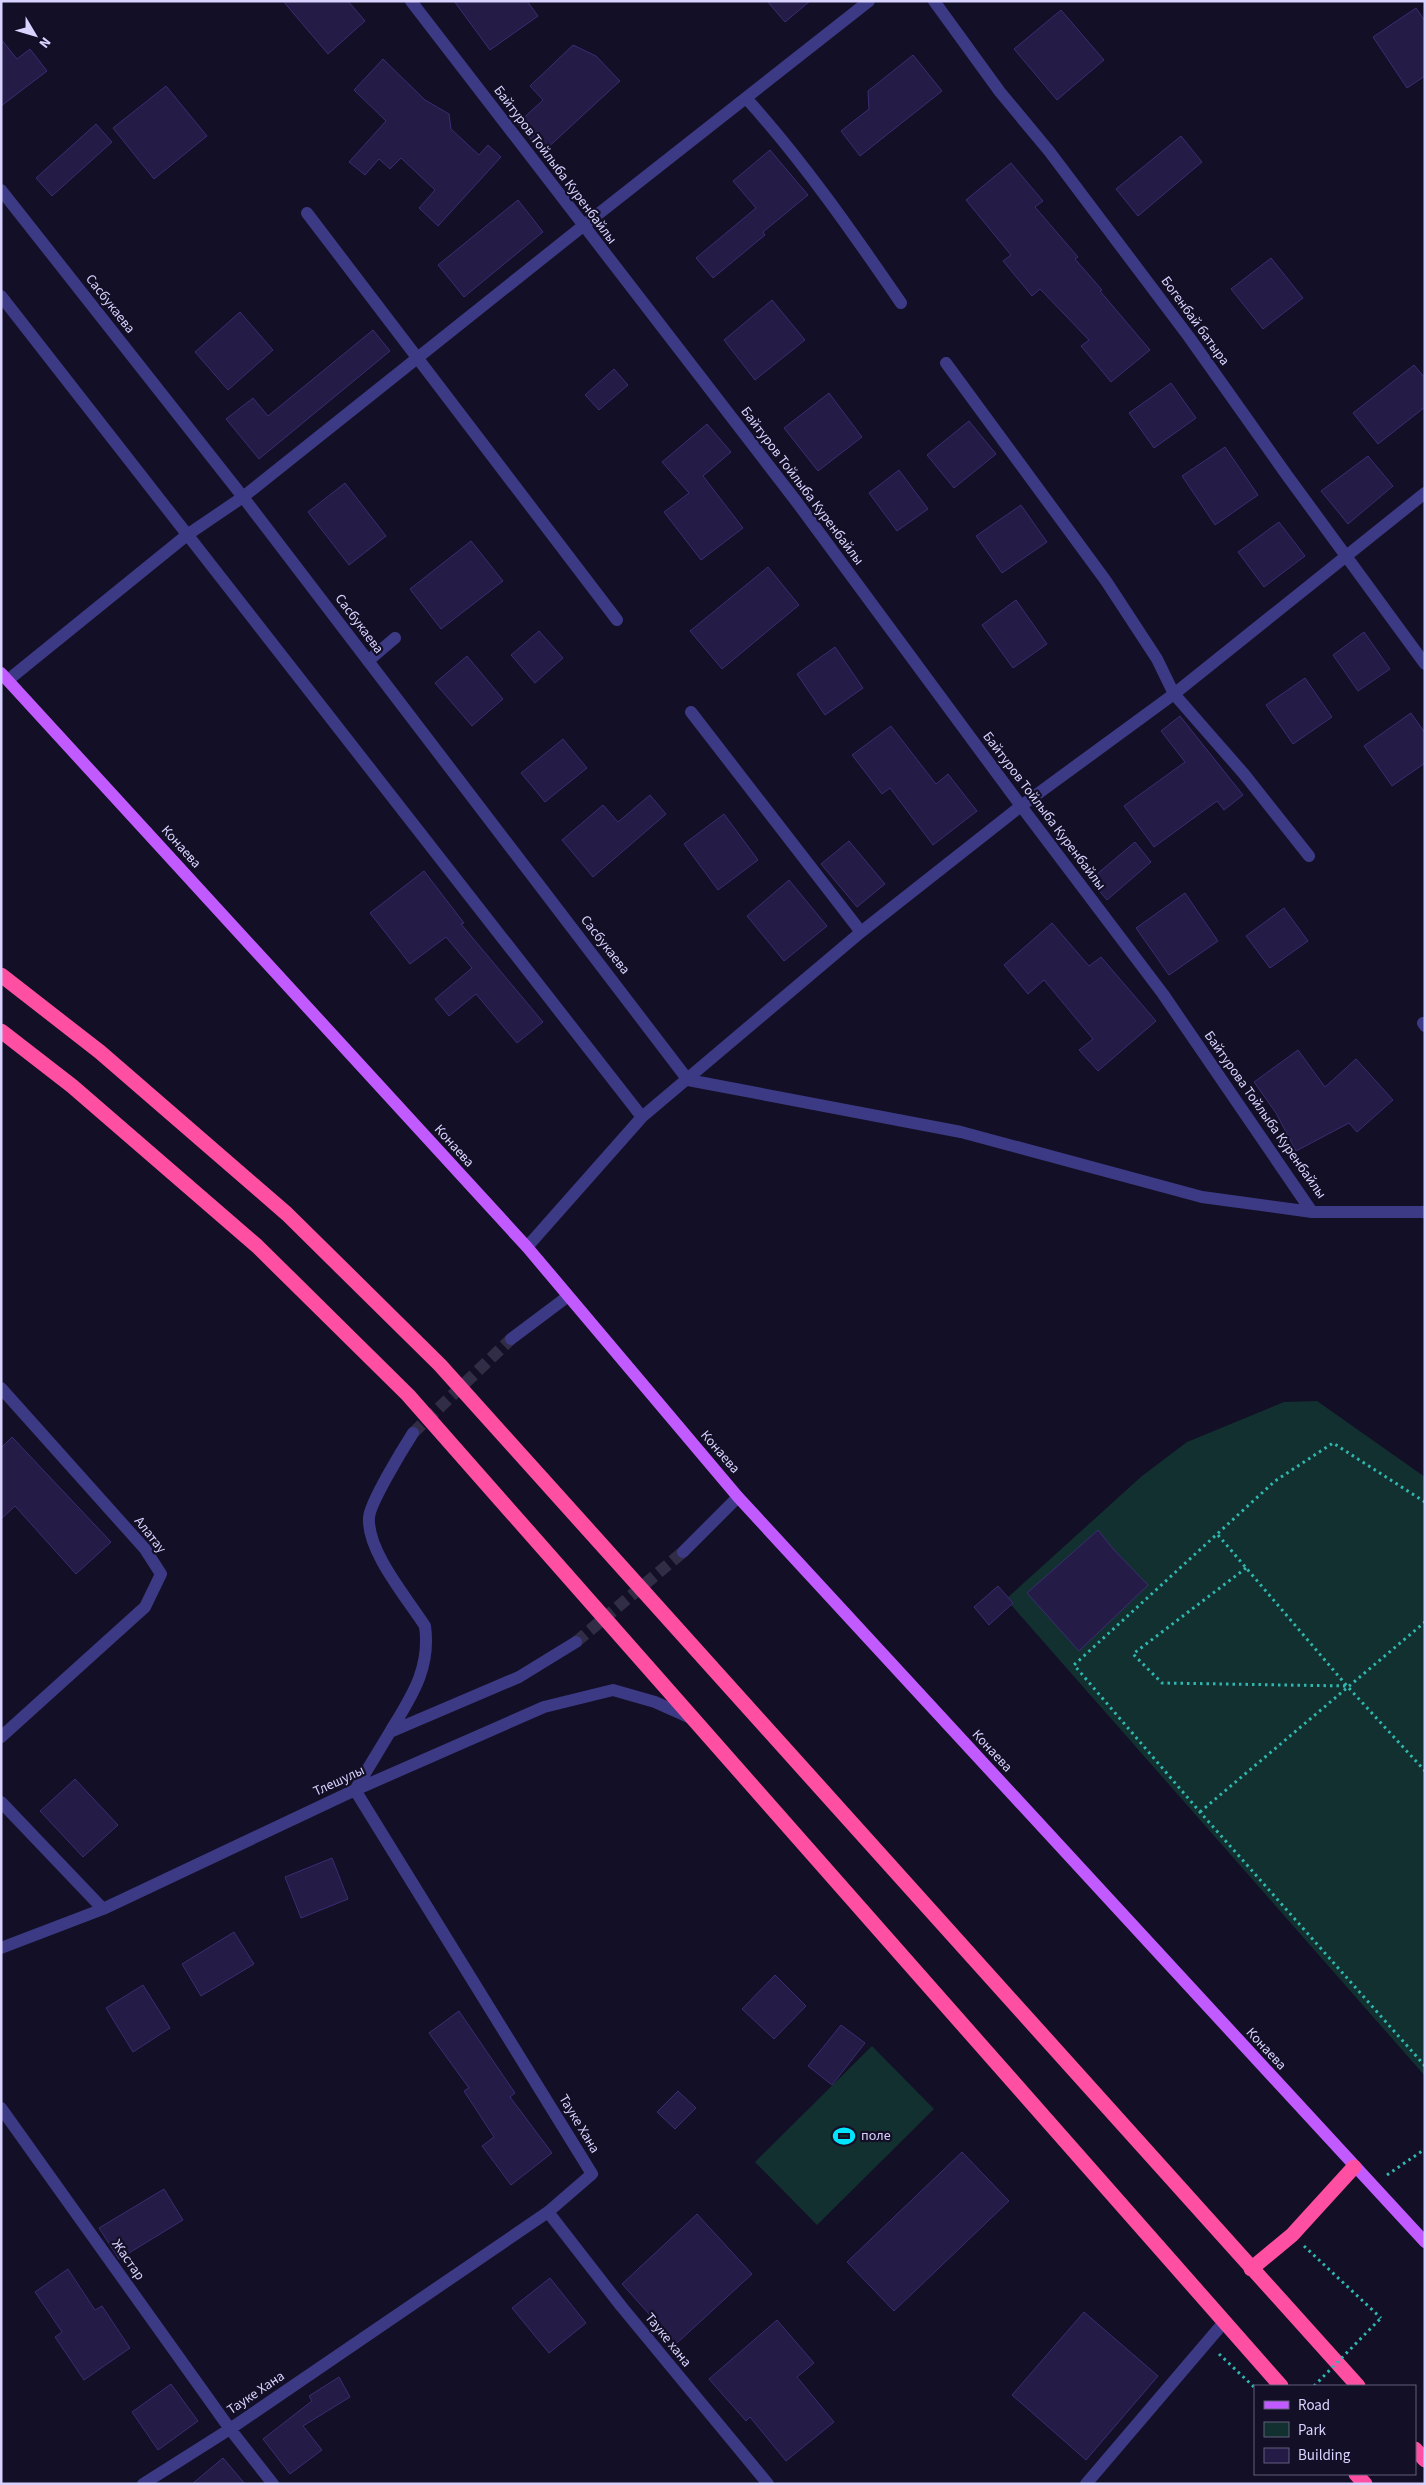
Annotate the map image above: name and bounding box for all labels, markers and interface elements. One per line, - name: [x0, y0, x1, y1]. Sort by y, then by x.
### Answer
- north arrow: [10, 10, 60, 60]
- text: N: [34, 33, 55, 52]
- street label: Байтуров Тойлыба Куренбайлы: [489, 82, 621, 248]
- street label: Сасбукаева: [80, 270, 140, 338]
- street label: Богенбай батыра: [1156, 272, 1234, 370]
- street label: Байтуров Тойлыба Куренбайлы: [736, 403, 868, 569]
- street label: Сасбукаева: [330, 590, 388, 658]
- street label: Байтуров Тойлыба Куренбайлы: [978, 728, 1110, 894]
- street label: Конаева: [156, 821, 206, 873]
- street label: Сасбукаева: [575, 911, 635, 979]
- street label: Байтурова Тойлыба Куренбайлы: [1199, 1027, 1331, 1203]
- street label: Конаева: [429, 1120, 479, 1172]
- street label: Конаева: [696, 1426, 744, 1478]
- street label: Алатау: [129, 1512, 171, 1558]
- street label: Конаева: [967, 1725, 1017, 1777]
- street label: Тлешулы: [310, 1760, 368, 1802]
- street label: Конаева: [1241, 2023, 1291, 2075]
- street label: Тауке Хана: [554, 2091, 604, 2157]
- sports icon: поле: [831, 2123, 857, 2149]
- place label: поле: [861, 2126, 891, 2146]
- street label: Жастар: [107, 2235, 149, 2285]
- street label: Тауке хана: [640, 2309, 696, 2371]
- street label: Тауке Хана: [223, 2366, 289, 2420]
- legend: [1254, 2385, 1416, 2475]
- text: Road: [1298, 2395, 1330, 2416]
- text: Park: [1298, 2420, 1327, 2441]
- text: Building: [1298, 2445, 1351, 2466]

